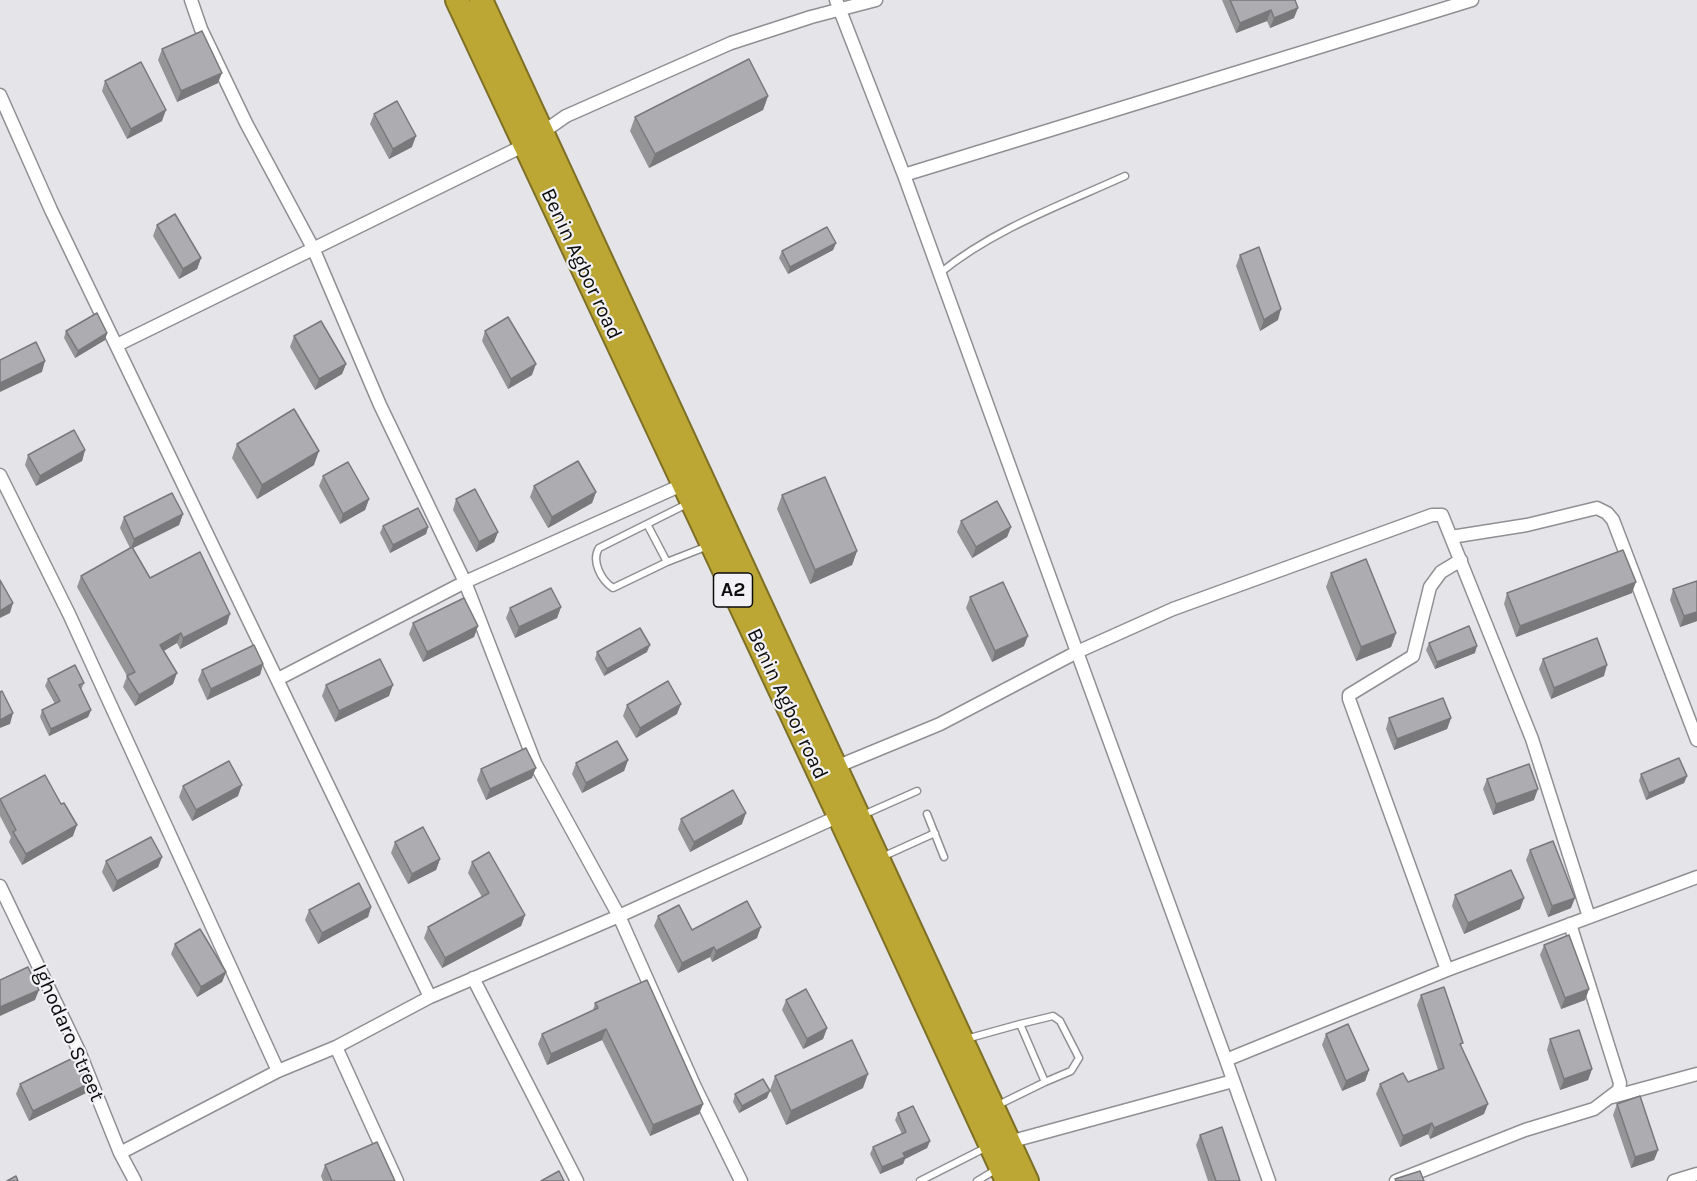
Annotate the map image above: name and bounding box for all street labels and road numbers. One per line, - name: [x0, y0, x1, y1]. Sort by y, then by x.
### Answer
- street label: Benin Agbor road: [535, 184, 627, 344]
- road number: A2: [714, 573, 752, 607]
- street label: Benin Agbor road: [741, 624, 833, 784]
- street label: Ighodaro Street: [26, 960, 110, 1106]

